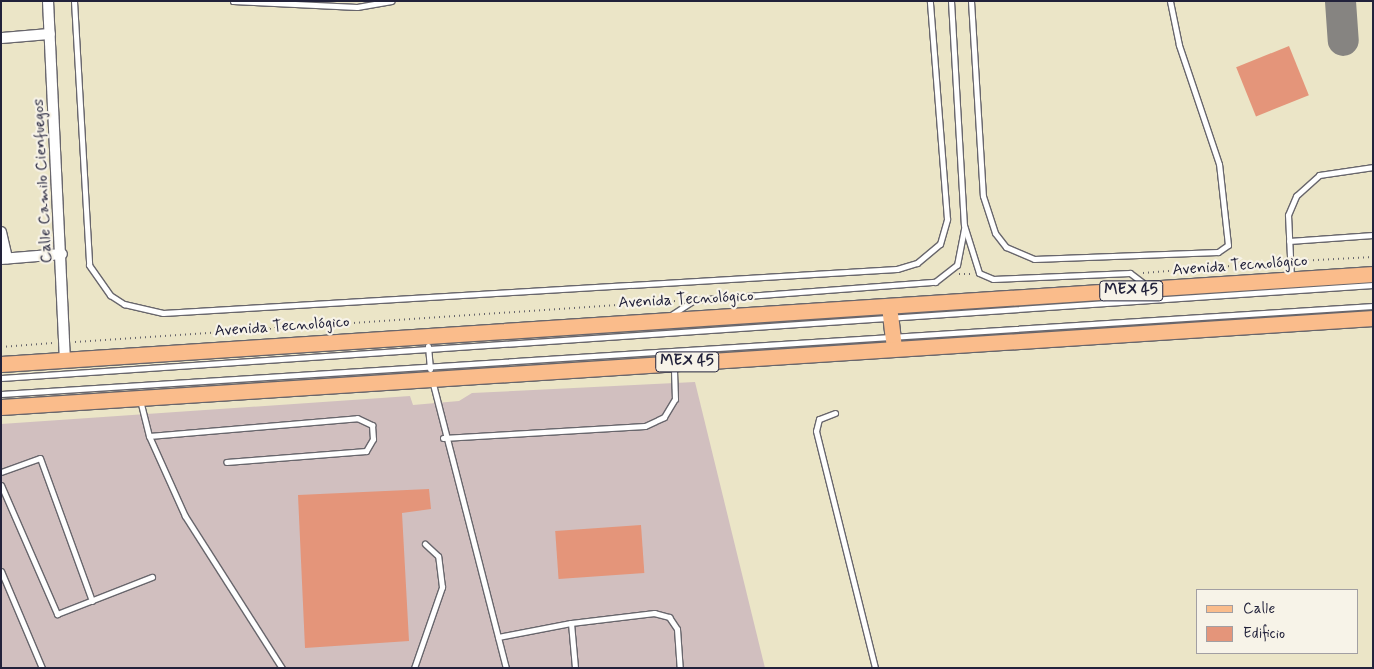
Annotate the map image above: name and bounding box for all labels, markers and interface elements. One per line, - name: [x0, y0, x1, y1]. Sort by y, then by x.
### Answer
- street label: Calle Camilo Cienfuegos: [29, 98, 57, 264]
- street label: Avenida Tecnológico: [1173, 252, 1307, 280]
- road number: MEX 45: [1098, 278, 1164, 304]
- street label: Avenida Tecnológico: [619, 287, 753, 313]
- street label: Avenida Tecnológico: [215, 313, 349, 341]
- road number: MEX 45: [654, 350, 720, 374]
- legend: [1196, 589, 1359, 654]
- text: Calle: [1243, 599, 1275, 619]
- text: Edificio: [1243, 624, 1285, 644]

